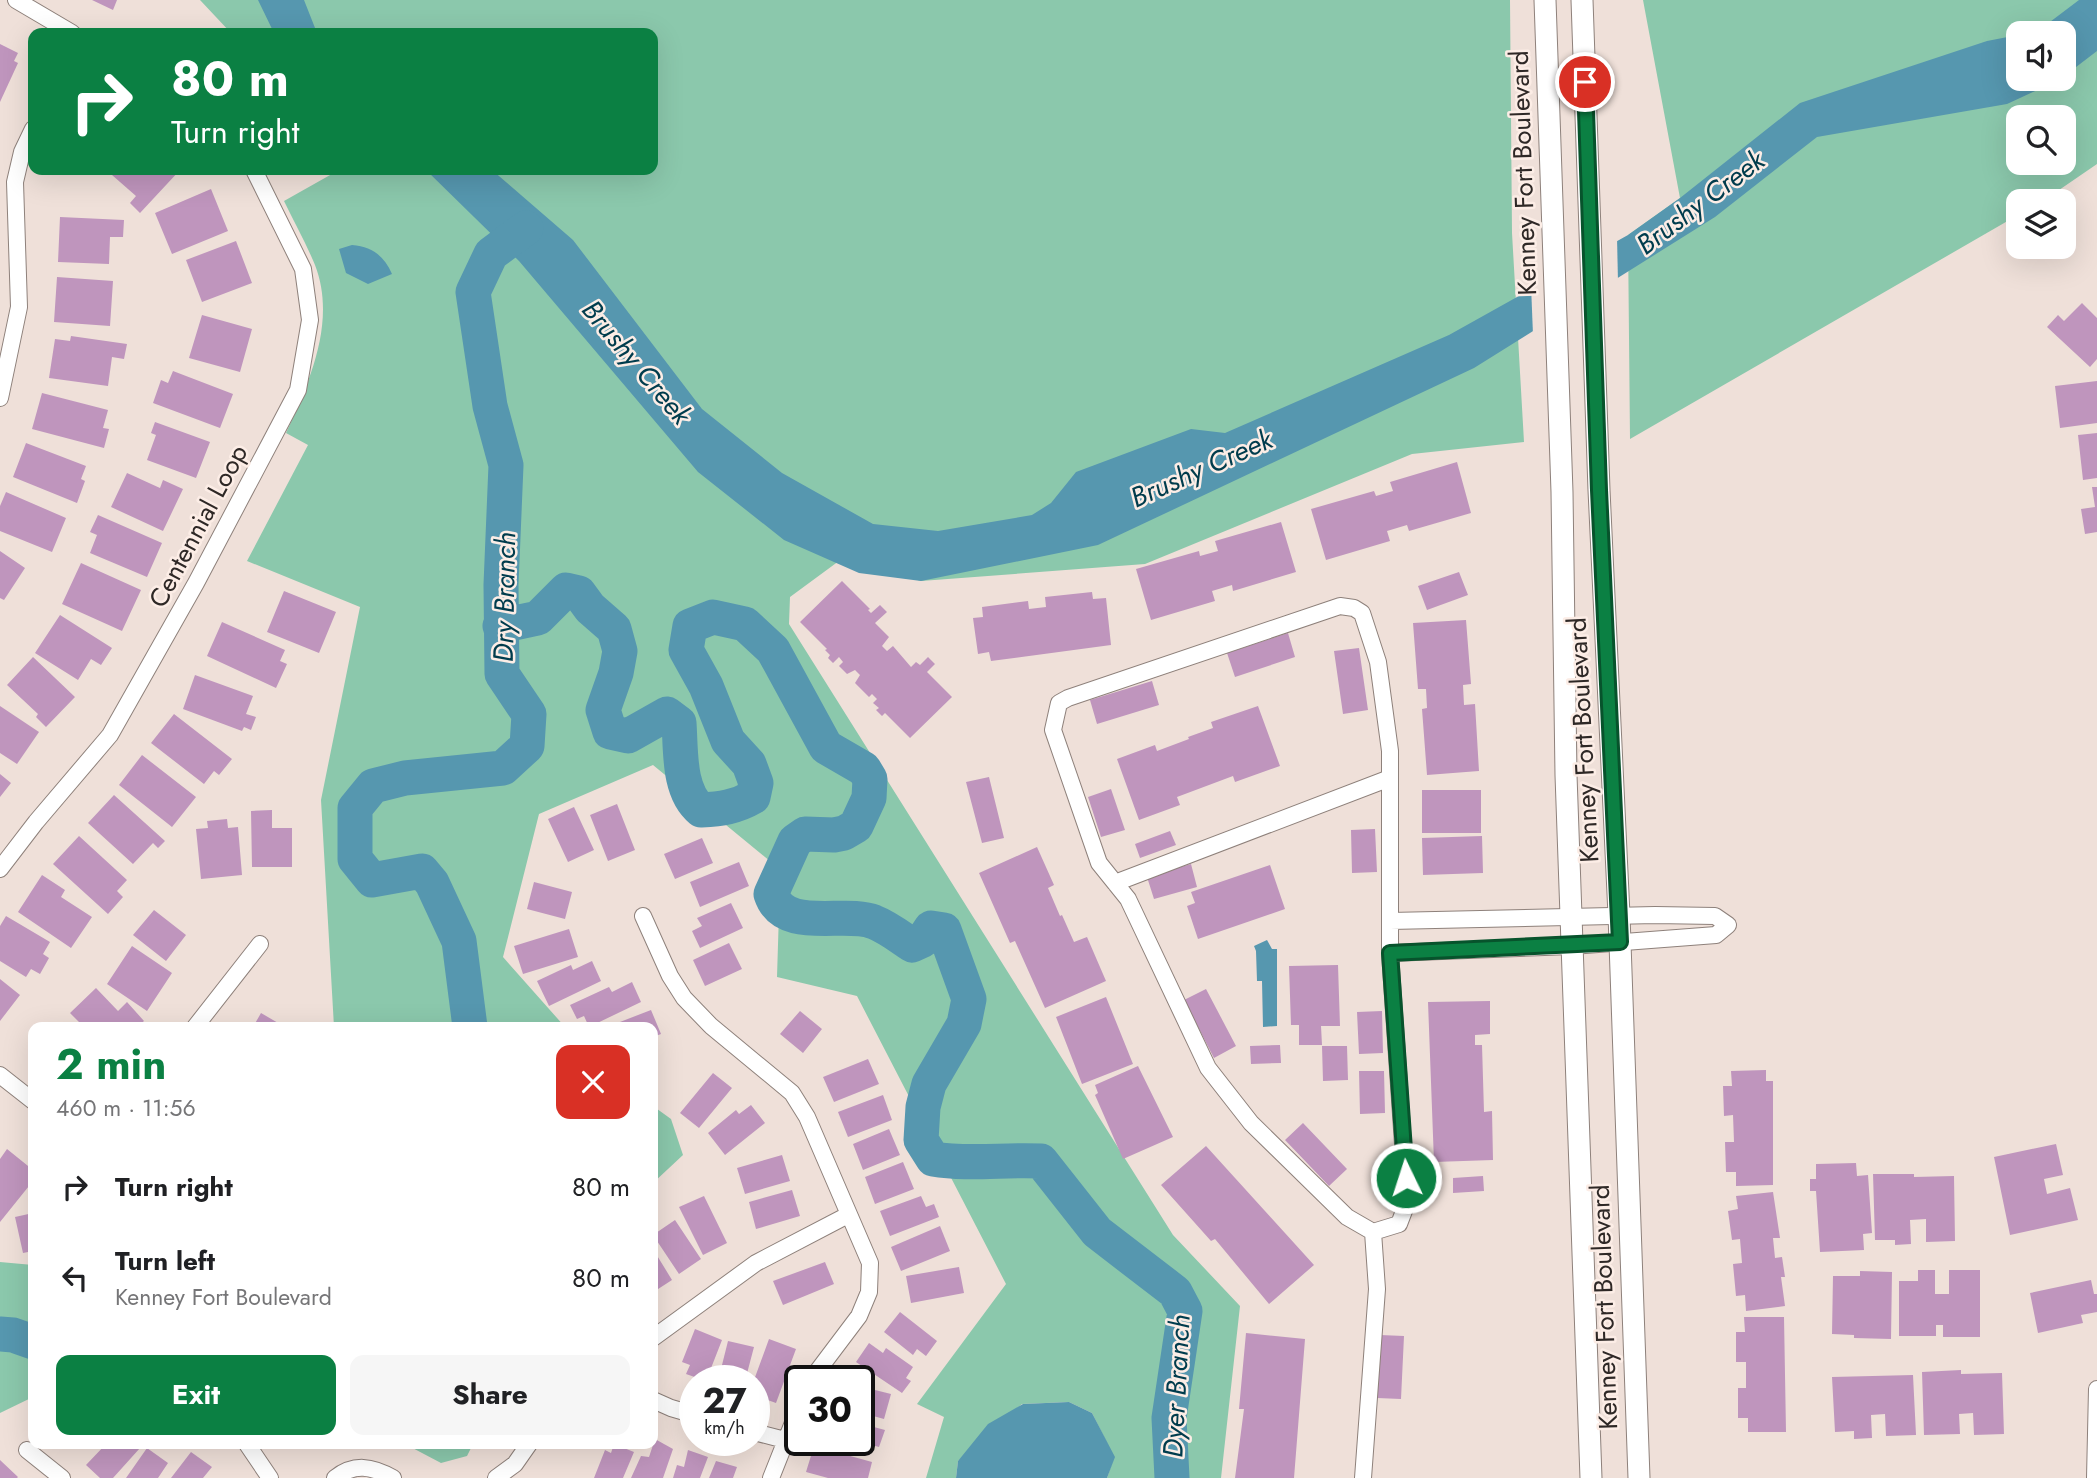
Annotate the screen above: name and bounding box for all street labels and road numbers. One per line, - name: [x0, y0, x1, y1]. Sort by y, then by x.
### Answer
- street label: Kenney Fort Boulevard: [1500, 50, 1546, 296]
- street label: Centennial Loop: [139, 438, 257, 614]
- street label: Kenney Fort Boulevard: [1558, 617, 1608, 863]
- street label: Kenney Fort Boulevard: [1581, 1184, 1627, 1430]

